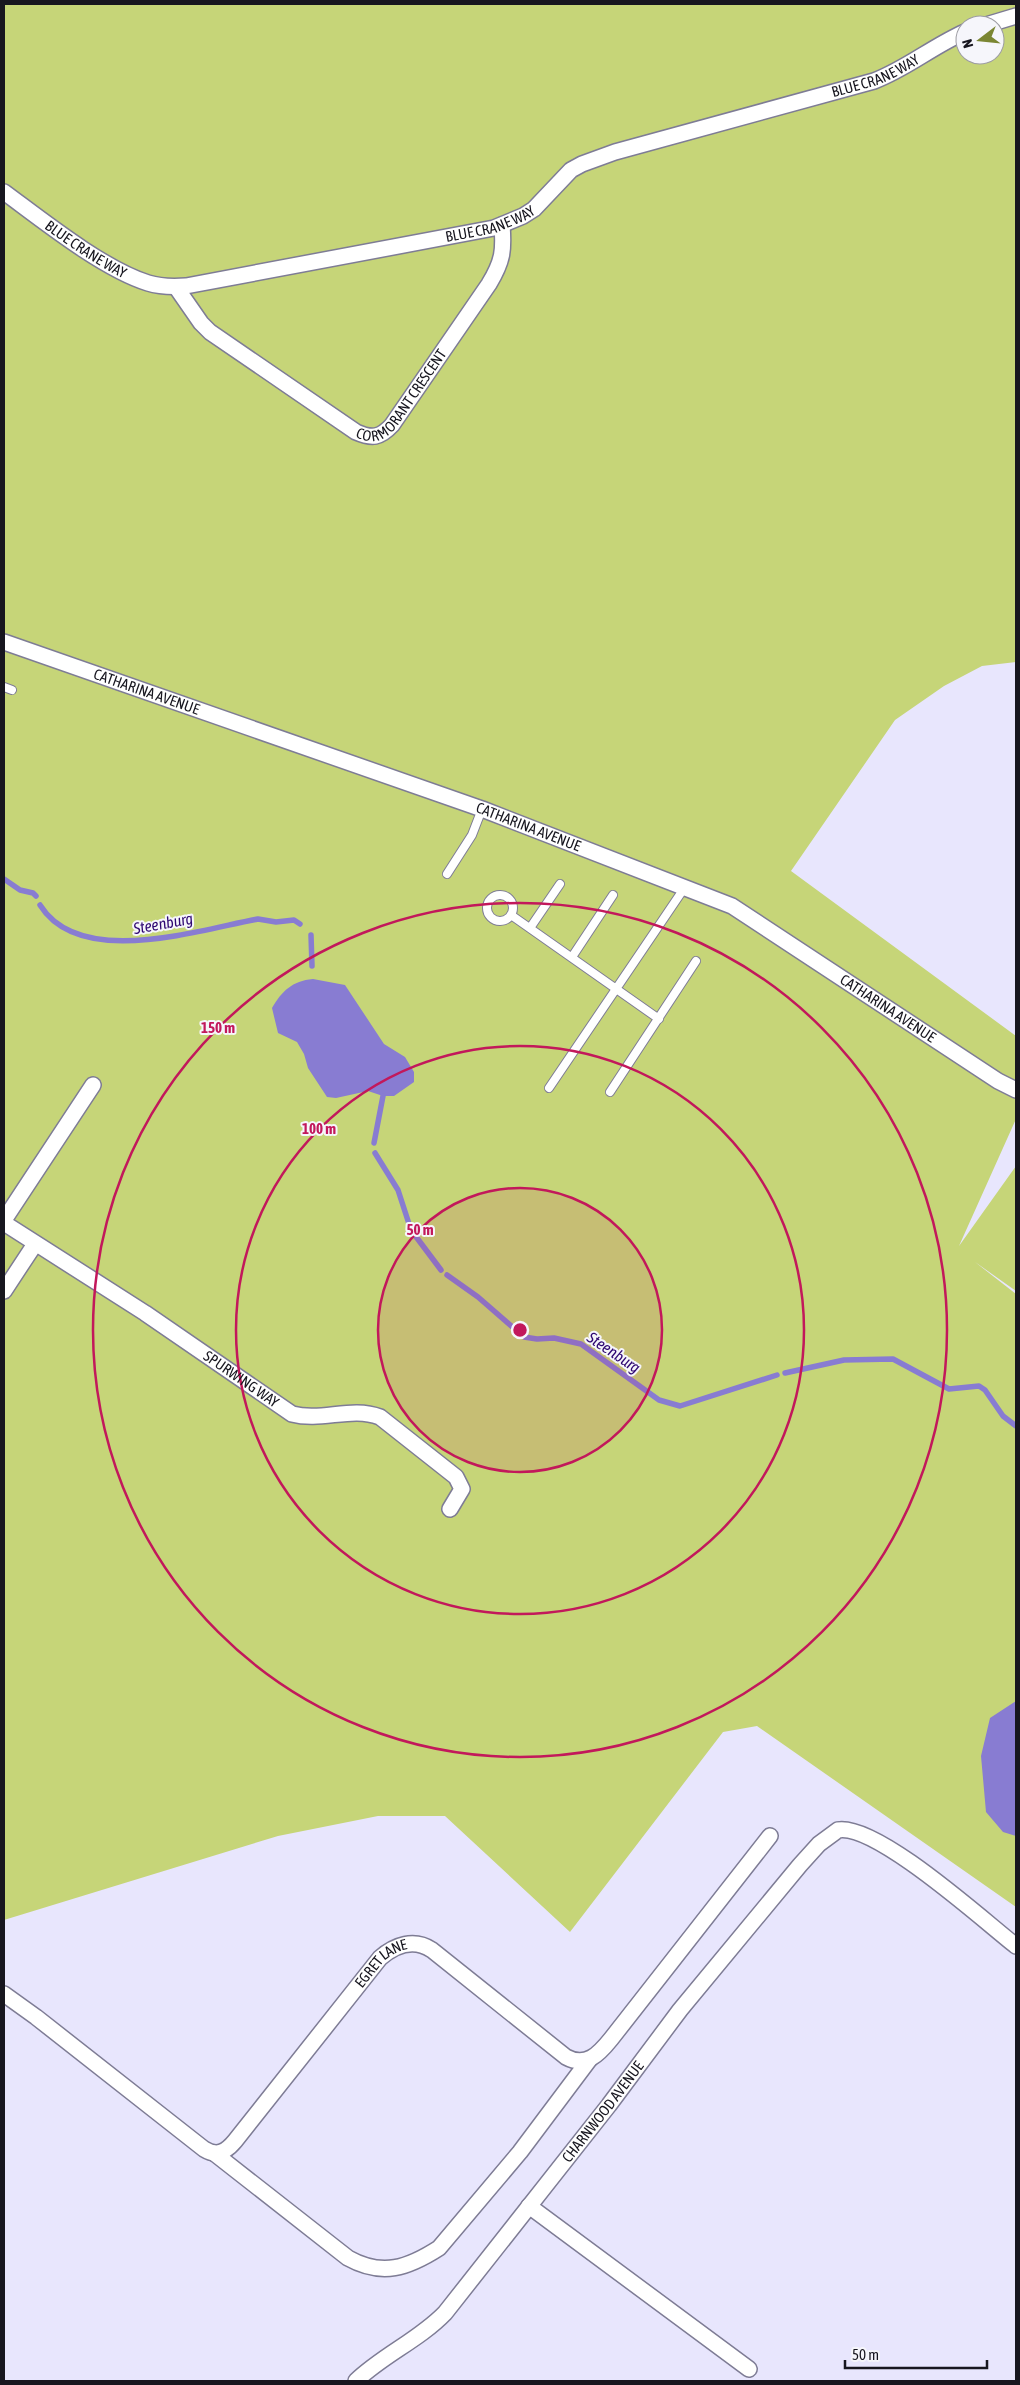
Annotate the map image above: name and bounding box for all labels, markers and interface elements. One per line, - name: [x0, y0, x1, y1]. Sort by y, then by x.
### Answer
- north arrow: [955, 15, 1005, 65]
- text: N: [959, 37, 976, 50]
- street label: BLUE CRANE WAY: [829, 50, 922, 100]
- street label: BLUE CRANE WAY: [444, 202, 538, 245]
- street label: BLUE CRANE WAY: [42, 217, 130, 281]
- street label: CORMORANT CRESCENT: [354, 345, 450, 445]
- street label: CATHARINA AVENUE: [92, 665, 202, 718]
- street label: CATHARINA AVENUE: [474, 799, 584, 855]
- water label: Steenburg: [131, 909, 194, 938]
- street label: CATHARINA AVENUE: [837, 971, 940, 1046]
- text: 150 m: [201, 1019, 235, 1036]
- text: 100 m: [302, 1120, 336, 1137]
- text: 50 m: [407, 1221, 434, 1238]
- centre of rings: [511, 1321, 529, 1339]
- water label: Steenburg: [583, 1327, 644, 1377]
- street label: SPURWING WAY: [201, 1347, 283, 1411]
- street label: EGRET LANE: [351, 1935, 409, 1991]
- street label: CHARNWOOD AVENUE: [558, 2057, 647, 2165]
- scale bar: [845, 2338, 988, 2370]
- text: 50 m: [852, 2346, 879, 2363]

